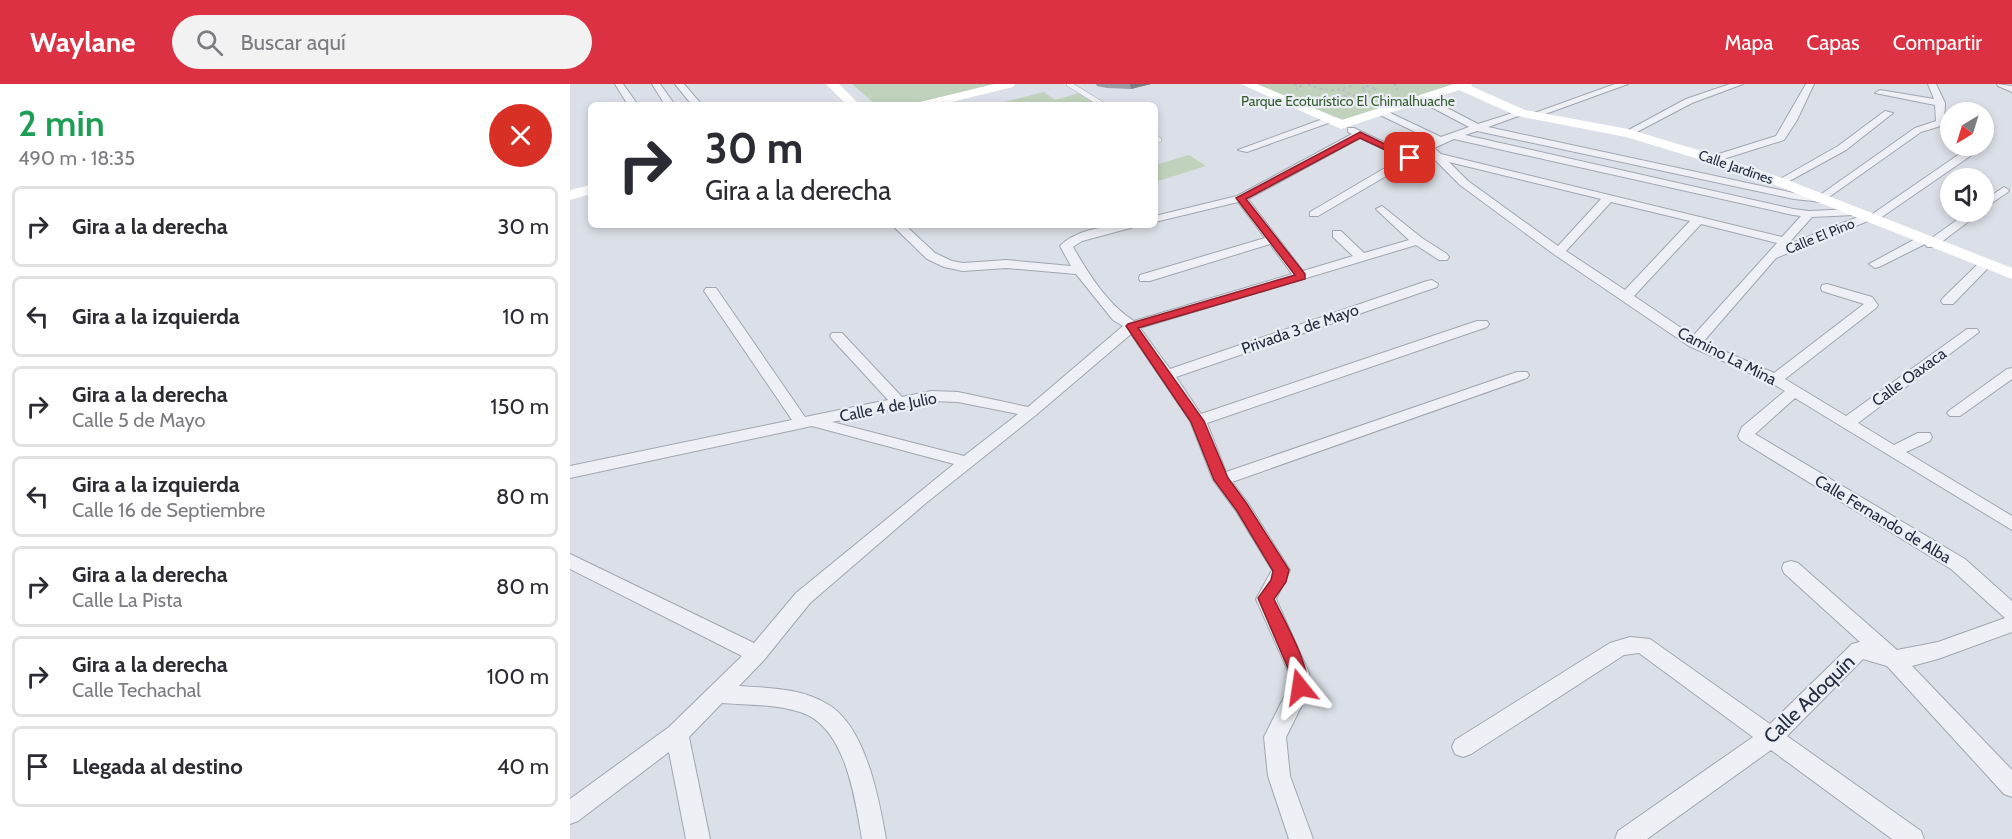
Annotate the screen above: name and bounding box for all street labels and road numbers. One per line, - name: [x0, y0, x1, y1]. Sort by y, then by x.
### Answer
- street label: Calle Jardines: [1696, 146, 1776, 188]
- street label: Calle El Pino: [1783, 214, 1857, 258]
- street label: Privada 3 de Mayo: [1239, 300, 1361, 358]
- street label: Camino La Mina: [1674, 323, 1780, 389]
- street label: Calle Oaxaca: [1868, 344, 1950, 410]
- street label: Calle 4 de Julio: [838, 388, 938, 426]
- street label: Calle Fernando de Alba: [1812, 471, 1955, 567]
- street label: Calle Adoquín: [1758, 650, 1860, 748]

